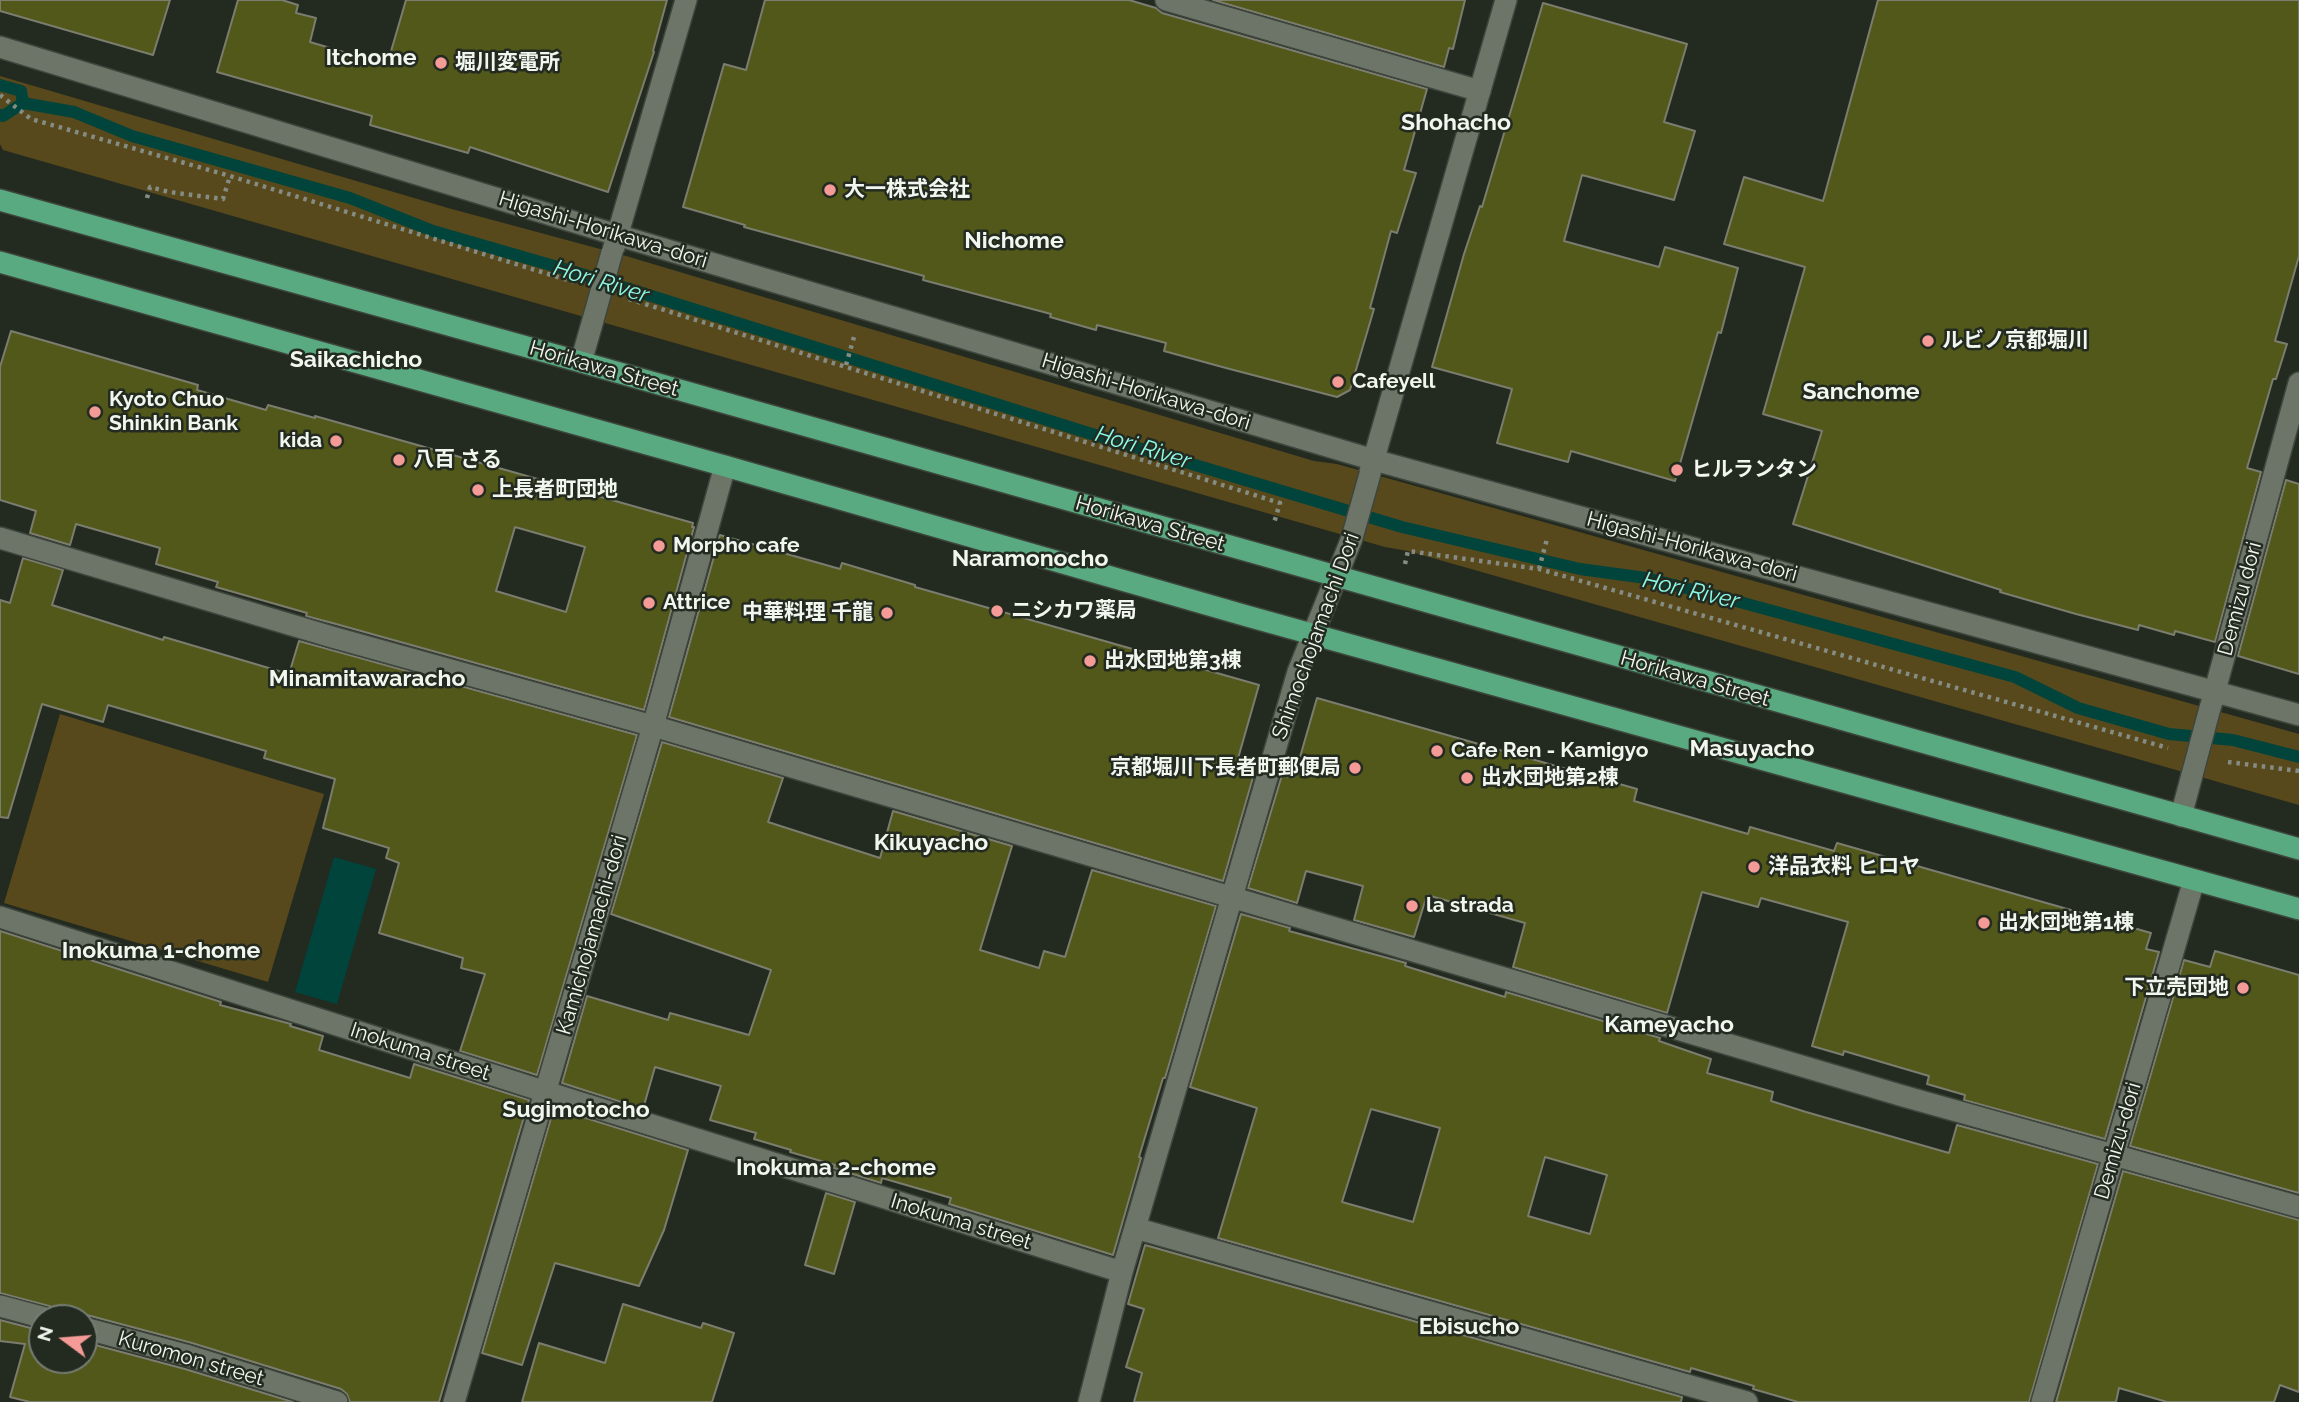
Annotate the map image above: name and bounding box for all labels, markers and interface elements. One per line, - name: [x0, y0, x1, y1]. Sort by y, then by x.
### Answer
- district label: Itchome: [325, 44, 417, 72]
- place label: 堀川変電所: [455, 50, 560, 76]
- marker: 堀川変電所: [433, 55, 449, 71]
- district label: Shohacho: [1401, 109, 1511, 137]
- place label: 大一株式会社: [844, 177, 970, 203]
- marker: 大一株式会社: [822, 182, 838, 198]
- street label: Higashi-Horikawa-dori: [496, 186, 710, 274]
- district label: Nichome: [964, 227, 1064, 255]
- water label: Hori River: [550, 254, 652, 310]
- place label: ルビノ京都堀川: [1942, 328, 2089, 354]
- marker: ルビノ京都堀川: [1920, 333, 1936, 349]
- street label: Horikawa Street: [527, 336, 681, 402]
- district label: Saikachicho: [290, 346, 422, 374]
- street label: Higashi-Horikawa-dori: [1039, 348, 1253, 436]
- place label: Cafeyell: [1352, 369, 1435, 395]
- marker: Cafeyell: [1330, 374, 1346, 390]
- district label: Sanchome: [1802, 378, 1920, 406]
- place label: Kyoto Chuo Shinkin Bank: [109, 387, 238, 437]
- marker: Kyoto Chuo Shinkin Bank: [87, 404, 103, 420]
- water label: Hori River: [1092, 420, 1194, 476]
- place label: kida: [279, 428, 322, 454]
- marker: kida: [328, 433, 344, 449]
- place label: 八百 さる: [413, 447, 502, 473]
- marker: 八百 さる: [391, 452, 407, 468]
- place label: ヒルランタン: [1691, 457, 1817, 483]
- marker: ヒルランタン: [1669, 462, 1685, 478]
- place label: 上長者町団地: [492, 477, 618, 503]
- marker: 上長者町団地: [470, 482, 486, 498]
- street label: Horikawa Street: [1073, 491, 1227, 557]
- street label: Higashi-Horikawa-dori: [1584, 507, 1800, 587]
- street label: Shimochojamachi Dori: [1267, 529, 1365, 743]
- place label: Morpho cafe: [673, 533, 800, 559]
- marker: Morpho cafe: [651, 538, 667, 554]
- street label: Demizu dori: [2213, 539, 2267, 659]
- district label: Naramonocho: [952, 545, 1108, 573]
- water label: Hori River: [1640, 566, 1742, 616]
- place label: Attrice: [663, 590, 730, 616]
- marker: Attrice: [641, 595, 657, 611]
- place label: ニシカワ薬局: [1011, 598, 1137, 624]
- place label: 中華料理 千龍: [742, 600, 873, 626]
- marker: ニシカワ薬局: [989, 603, 1005, 619]
- marker: 中華料理 千龍: [879, 605, 895, 621]
- street label: Horikawa Street: [1618, 646, 1772, 712]
- place label: 出水団地第3棟: [1104, 648, 1242, 674]
- marker: 出水団地第3棟: [1082, 653, 1098, 669]
- district label: Minamitawaracho: [269, 665, 465, 693]
- district label: Masuyacho: [1690, 735, 1814, 763]
- place label: Cafe Ren - Kamigyo: [1451, 738, 1649, 764]
- marker: Cafe Ren - Kamigyo: [1429, 743, 1445, 759]
- place label: 京都堀川下長者町郵便局: [1110, 755, 1341, 781]
- marker: 京都堀川下長者町郵便局: [1347, 760, 1363, 776]
- place label: 出水団地第2棟: [1481, 765, 1619, 791]
- marker: 出水団地第2棟: [1459, 770, 1475, 786]
- district label: Kikuyacho: [874, 829, 988, 857]
- street label: Kamichojamachi-dori: [551, 832, 633, 1038]
- place label: 洋品衣料 ヒロヤ: [1768, 854, 1920, 880]
- marker: 洋品衣料 ヒロヤ: [1746, 859, 1762, 875]
- place label: la strada: [1426, 893, 1514, 919]
- marker: la strada: [1404, 898, 1420, 914]
- place label: 出水団地第1棟: [1998, 910, 2134, 936]
- marker: 出水団地第1棟: [1976, 915, 1992, 931]
- district label: Inokuma 1-chome: [62, 937, 260, 965]
- place label: 下立売団地: [2124, 975, 2229, 1001]
- marker: 下立売団地: [2235, 980, 2251, 996]
- district label: Kameyacho: [1604, 1011, 1734, 1039]
- street label: Inokuma street: [347, 1018, 493, 1086]
- street label: Demizu-dori: [2089, 1080, 2147, 1202]
- district label: Sugimotocho: [502, 1096, 650, 1124]
- district label: Inokuma 2-chome: [736, 1154, 936, 1182]
- street label: Inokuma street: [888, 1189, 1034, 1255]
- north arrow: [28, 1304, 98, 1374]
- district label: Ebisucho: [1419, 1313, 1519, 1341]
- text: N: [32, 1324, 57, 1344]
- street label: Kuromon street: [115, 1326, 267, 1392]

